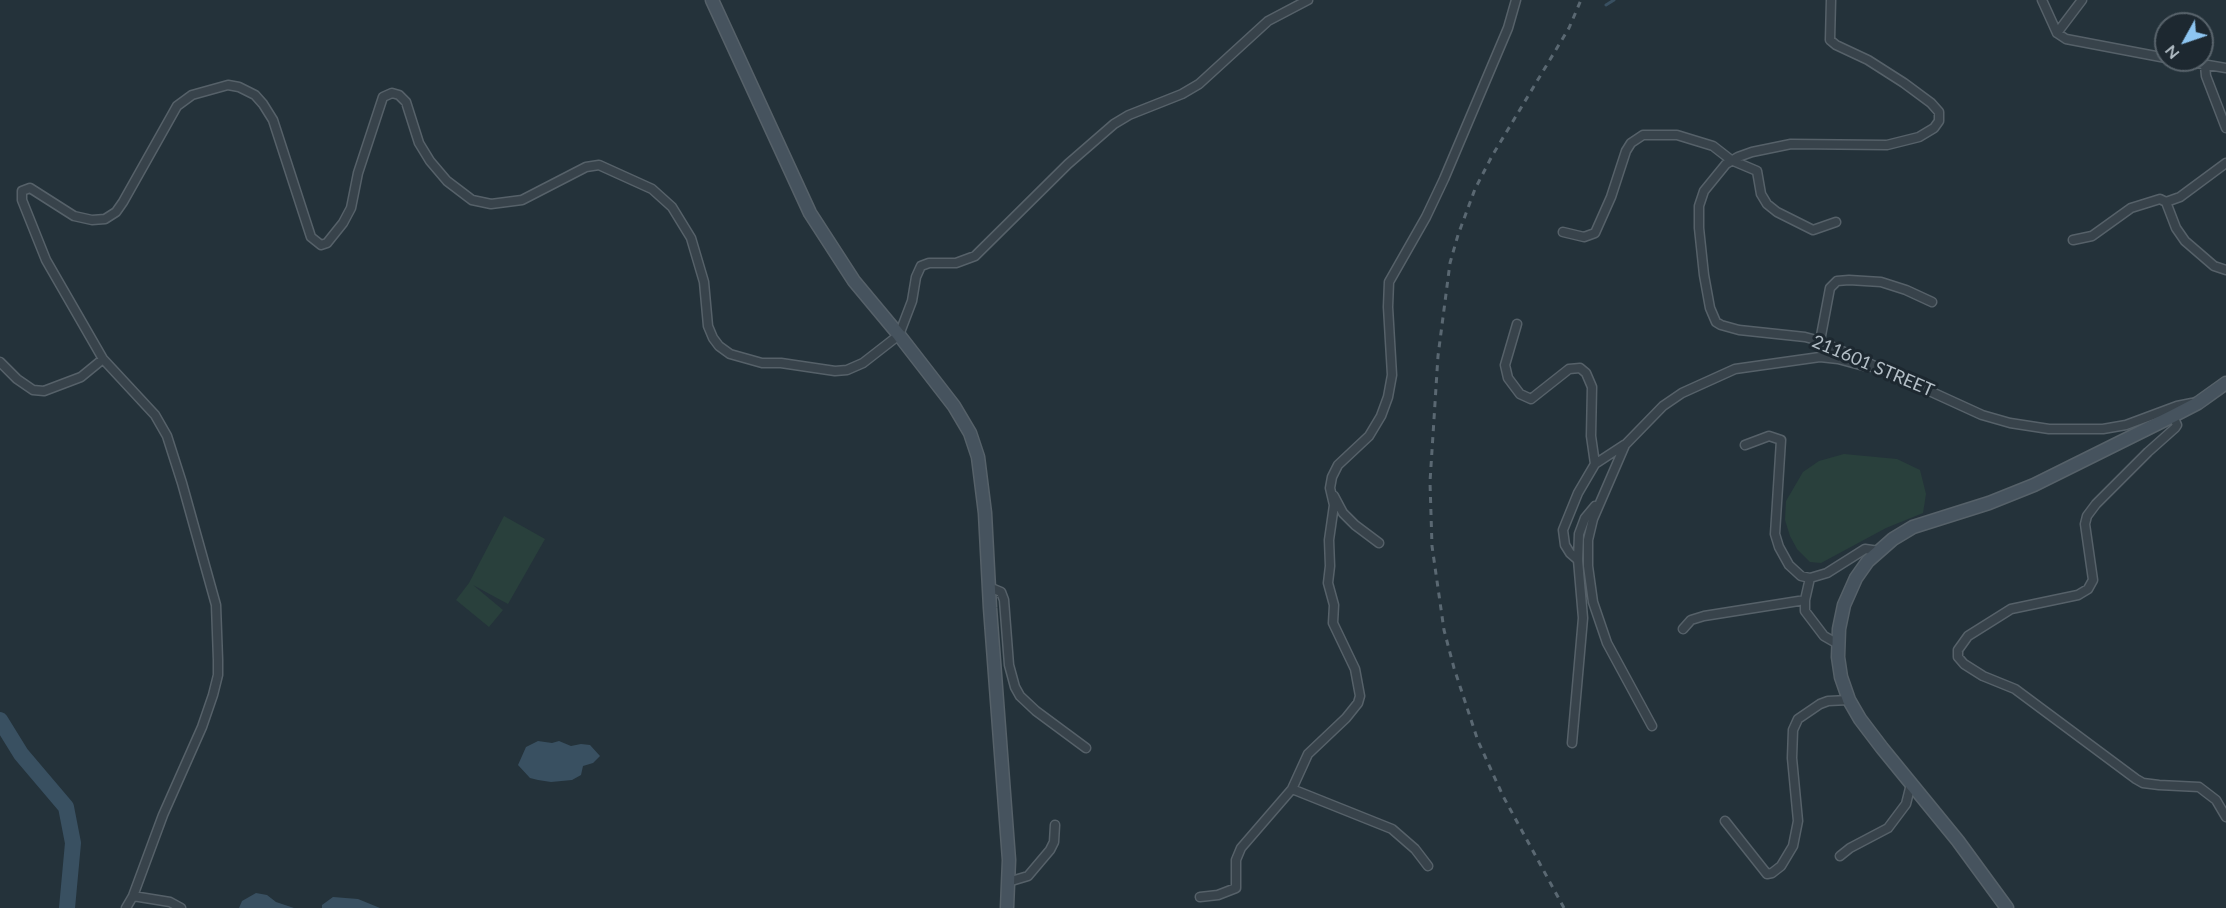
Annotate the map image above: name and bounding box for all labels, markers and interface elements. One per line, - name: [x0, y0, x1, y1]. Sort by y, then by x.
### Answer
- north arrow: [2154, 12, 2214, 72]
- text: N: [2160, 42, 2183, 63]
- street label: 211601 STREET: [1809, 331, 1937, 401]

